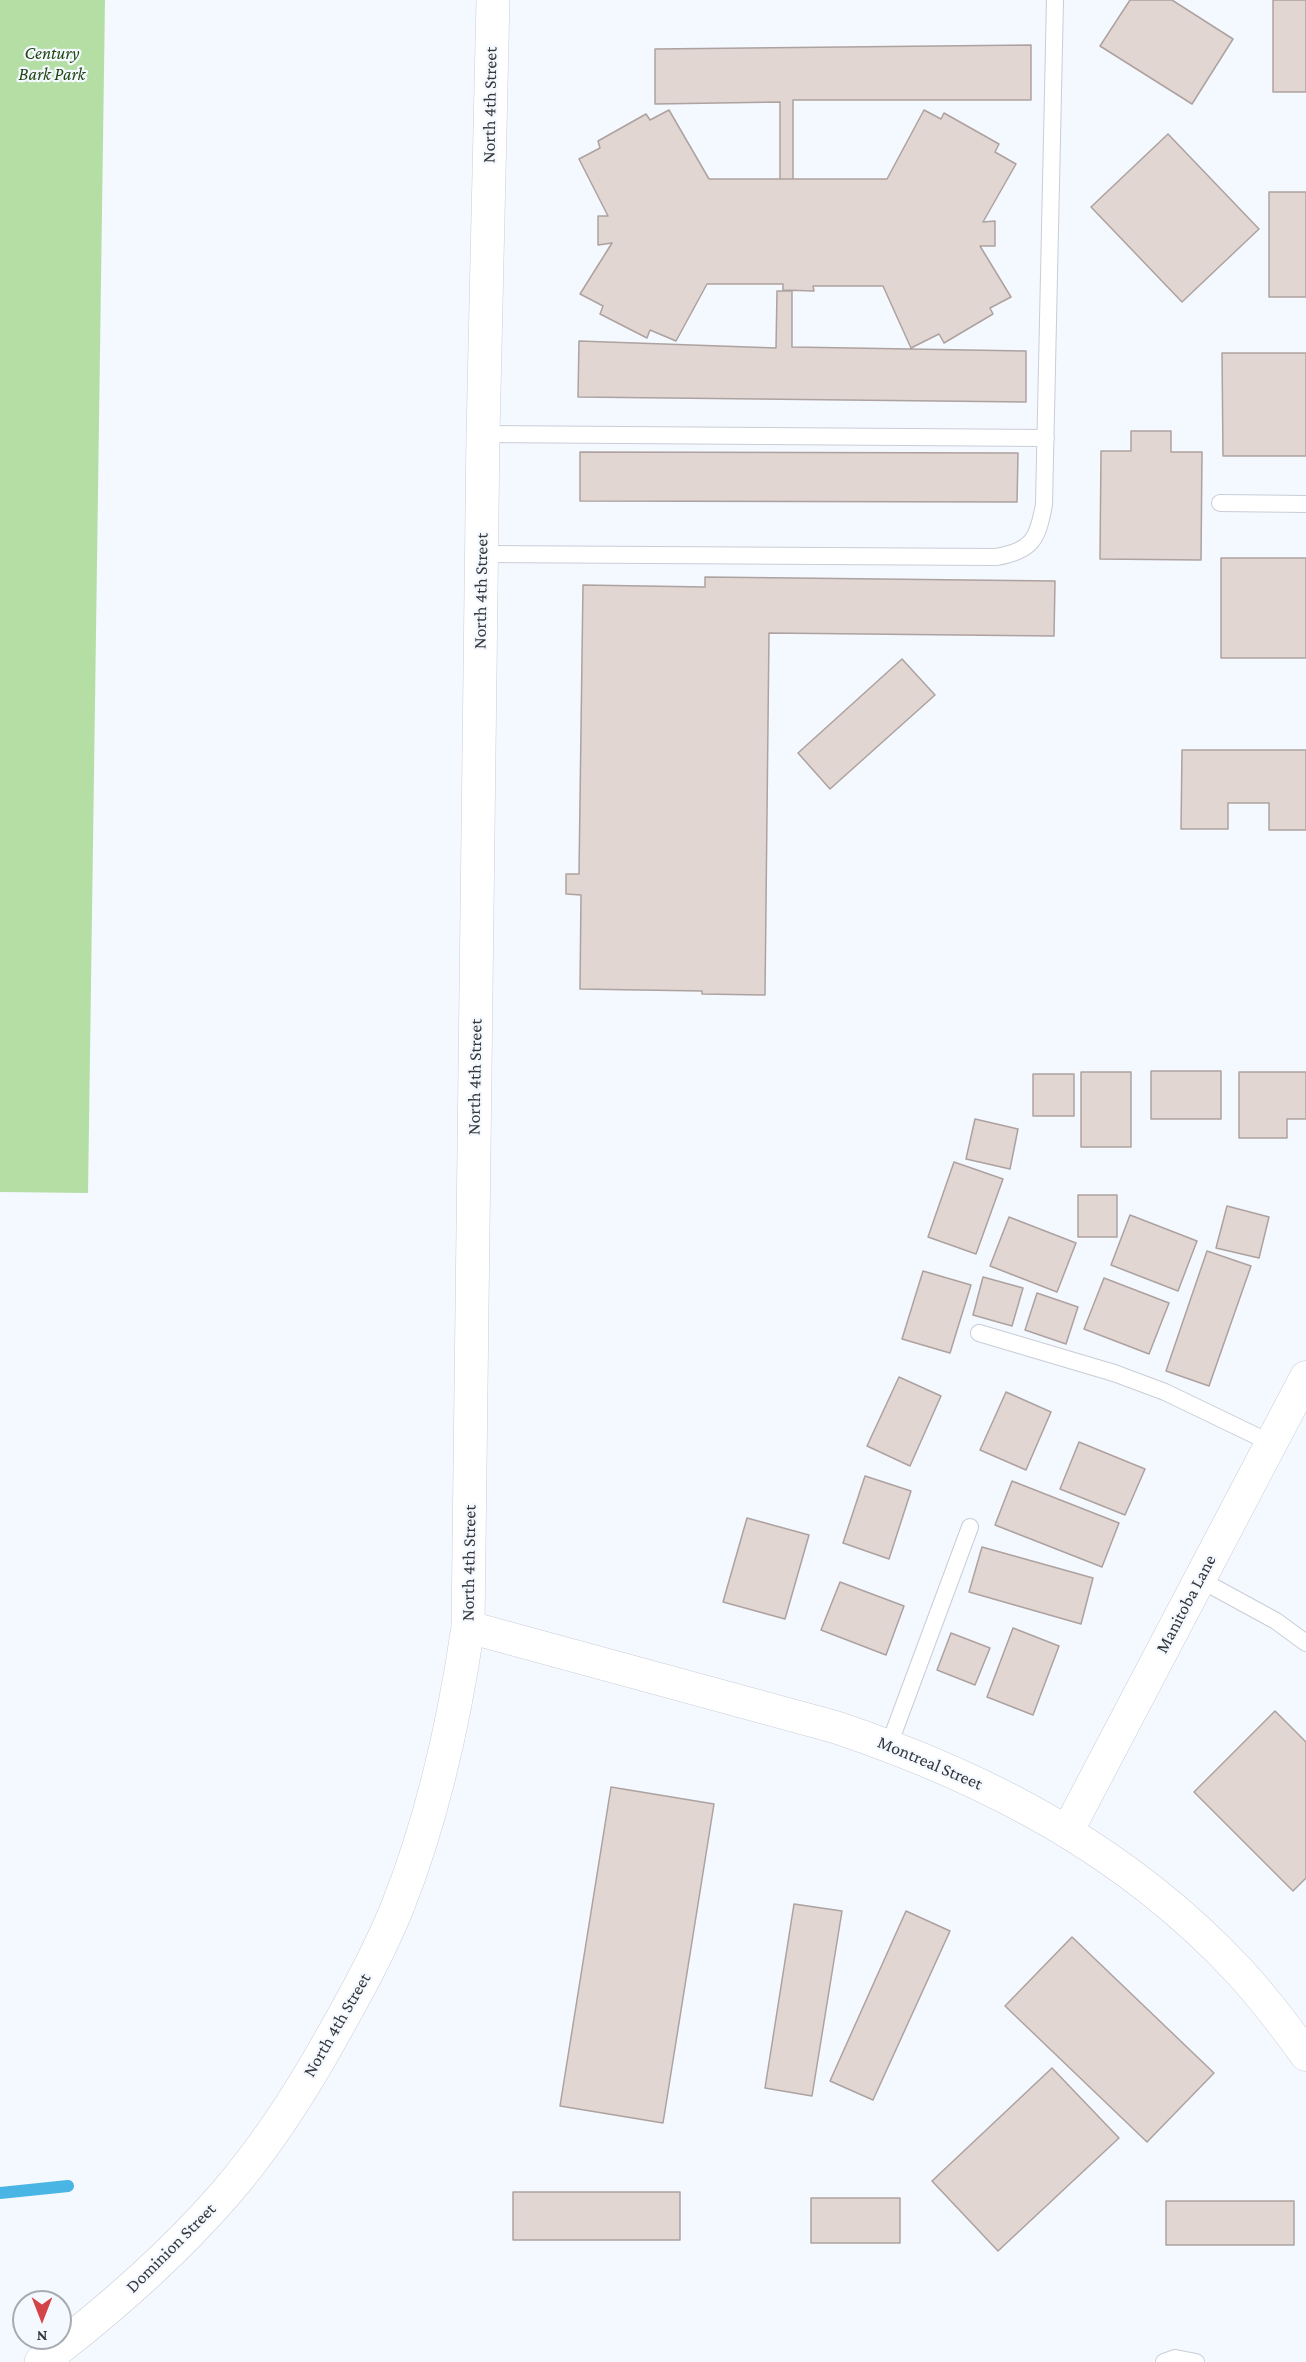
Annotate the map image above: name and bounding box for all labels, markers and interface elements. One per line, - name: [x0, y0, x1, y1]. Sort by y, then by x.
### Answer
- park label: Century Bark Park: [19, 42, 85, 84]
- street label: North 4th Street: [478, 47, 502, 163]
- street label: North 4th Street: [469, 533, 493, 649]
- street label: North 4th Street: [463, 1019, 487, 1135]
- street label: North 4th Street: [457, 1505, 481, 1621]
- street label: Manitoba Lane: [1151, 1551, 1221, 1657]
- street label: Montreal Street: [874, 1731, 986, 1795]
- street label: North 4th Street: [299, 1969, 375, 2081]
- street label: Dominion Street: [121, 2198, 221, 2298]
- north arrow: [12, 2290, 72, 2350]
- text: N: [37, 2328, 47, 2345]

